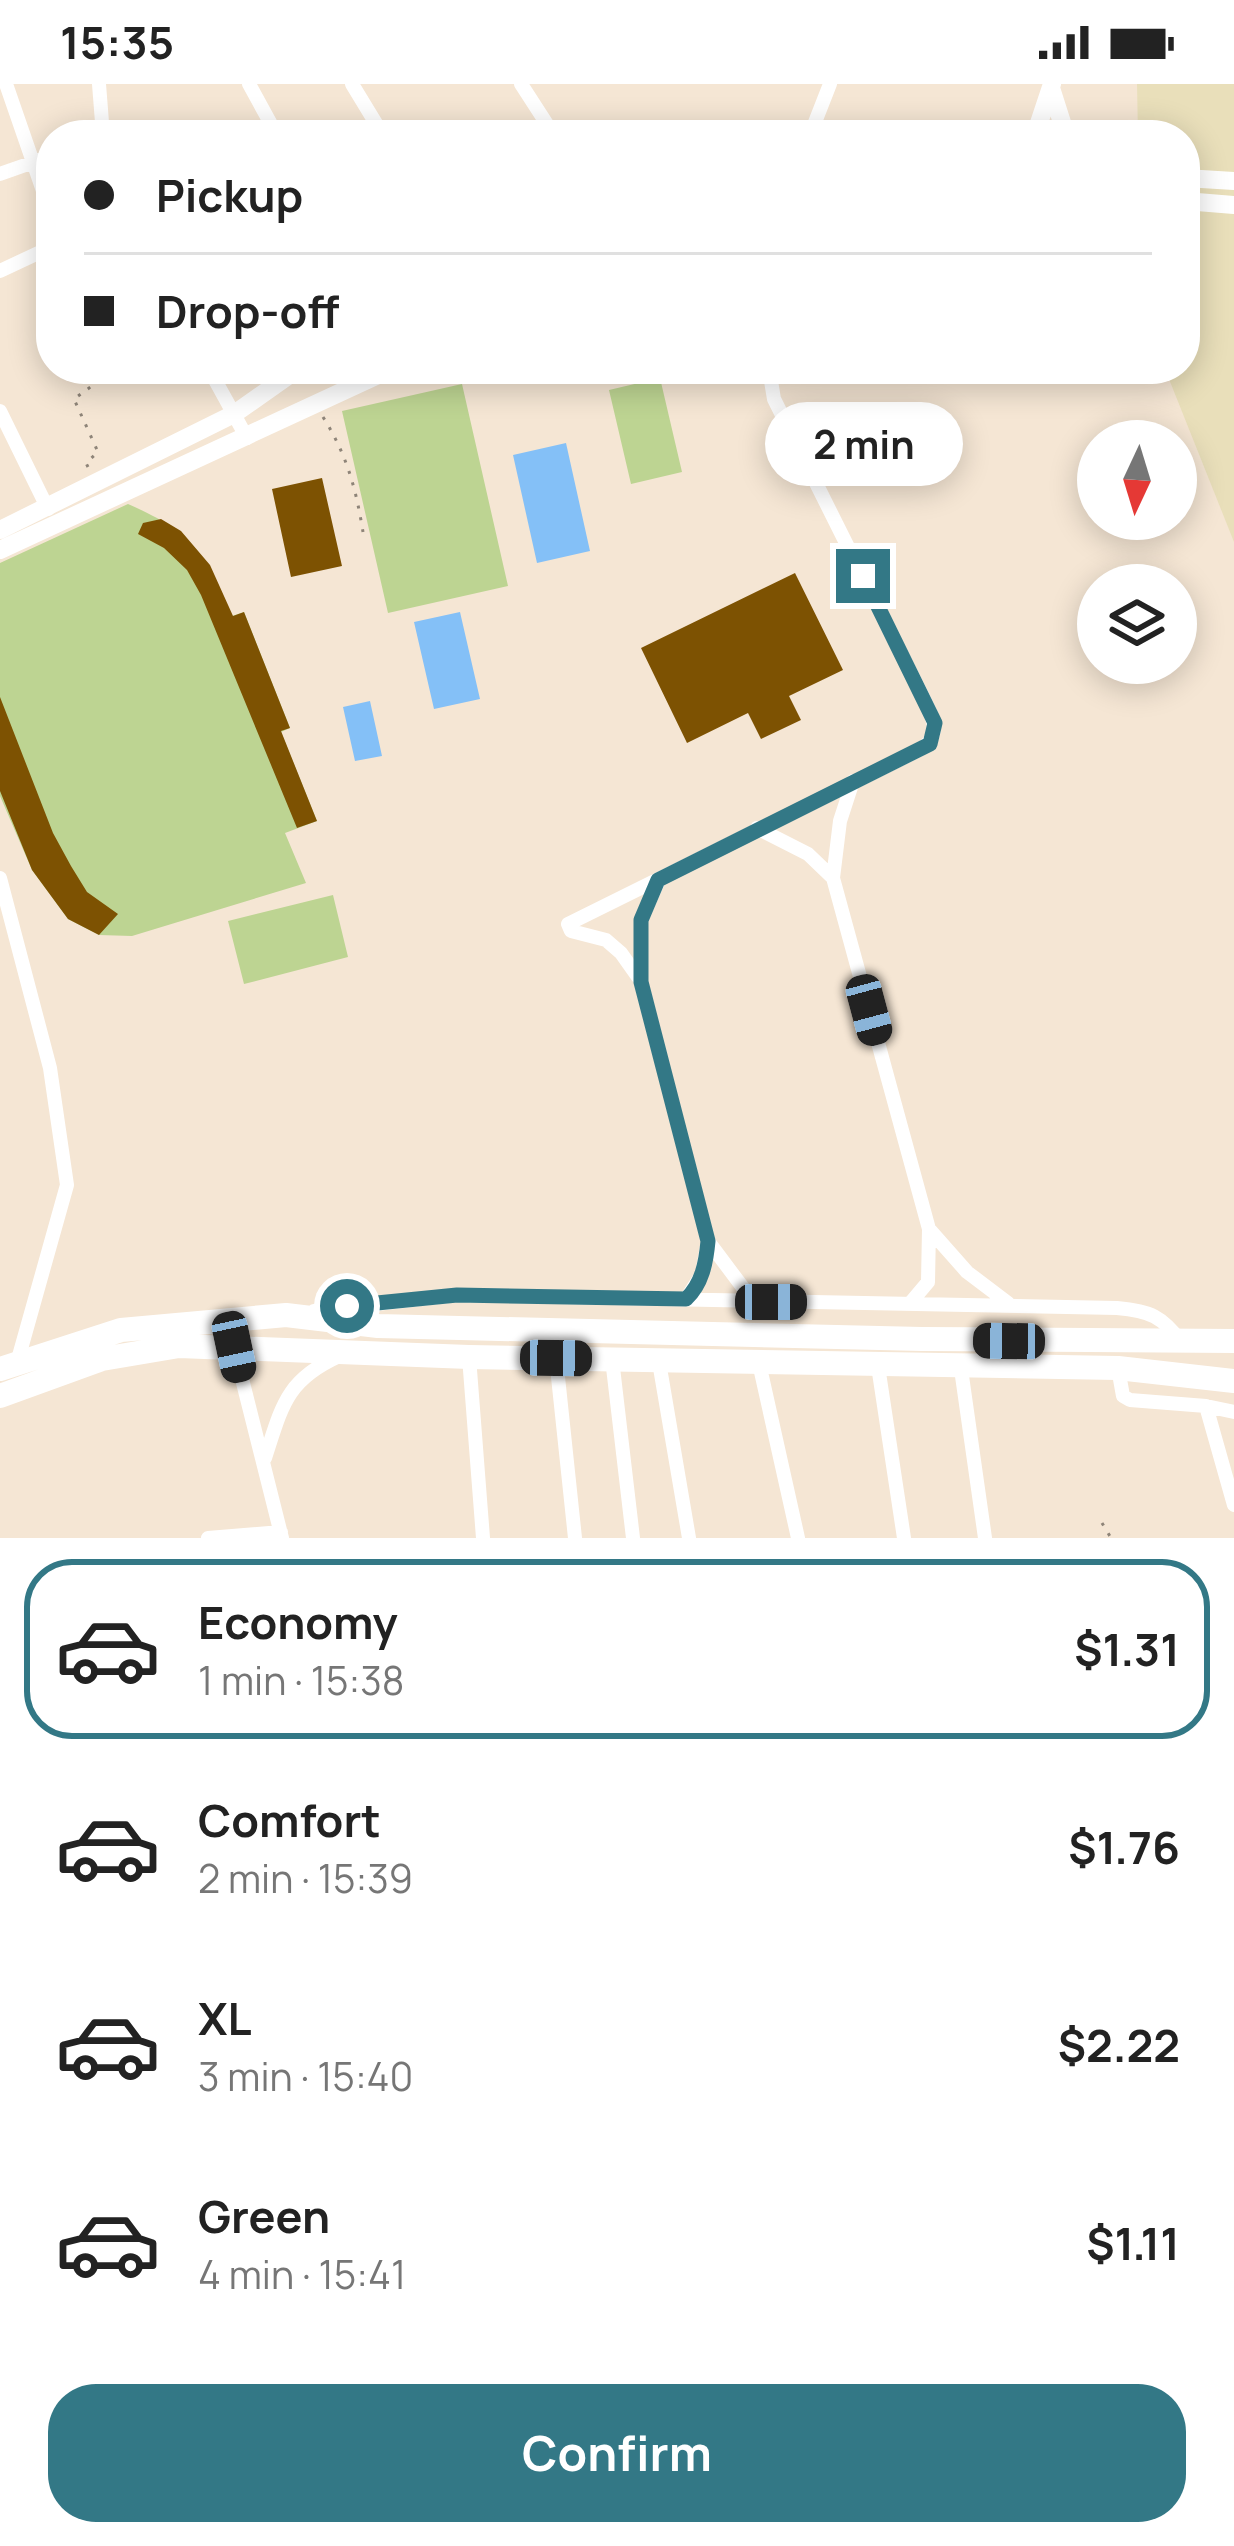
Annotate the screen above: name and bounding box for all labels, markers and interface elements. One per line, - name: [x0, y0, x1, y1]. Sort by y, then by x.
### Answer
- text: 15:35: [60, 11, 174, 73]
- text: Pickup: [156, 164, 303, 226]
- text: Drop-off: [156, 280, 339, 342]
- callout: 2 min: [764, 402, 962, 486]
- text: 2 min: [813, 417, 915, 471]
- north arrow: [1077, 420, 1197, 540]
- map controls: [1077, 420, 1197, 684]
- route end: [836, 549, 890, 603]
- button: layers: [1077, 564, 1197, 684]
- car: [842, 971, 896, 1049]
- route start: [320, 1279, 374, 1333]
- car: [735, 1284, 807, 1320]
- car: [209, 1308, 259, 1386]
- car: [973, 1322, 1045, 1360]
- car: [520, 1339, 592, 1377]
- text: Economy: [198, 1591, 398, 1653]
- icon: car: [54, 1595, 162, 1703]
- text: $1.31: [1074, 1618, 1180, 1680]
- text: 1 min · 15:38: [198, 1653, 404, 1707]
- text: Comfort: [198, 1789, 381, 1851]
- icon: car: [54, 1793, 162, 1901]
- text: $1.76: [1068, 1816, 1180, 1878]
- text: 2 min · 15:39: [198, 1851, 413, 1905]
- text: XL: [198, 1987, 252, 2049]
- icon: car: [54, 1991, 162, 2099]
- text: $2.22: [1058, 2014, 1180, 2076]
- text: 3 min · 15:40: [198, 2049, 413, 2103]
- text: Green: [198, 2185, 330, 2247]
- icon: car: [54, 2189, 162, 2297]
- text: $1.11: [1086, 2212, 1180, 2274]
- text: 4 min · 15:41: [198, 2247, 406, 2301]
- button: Confirm: [48, 2384, 1186, 2522]

